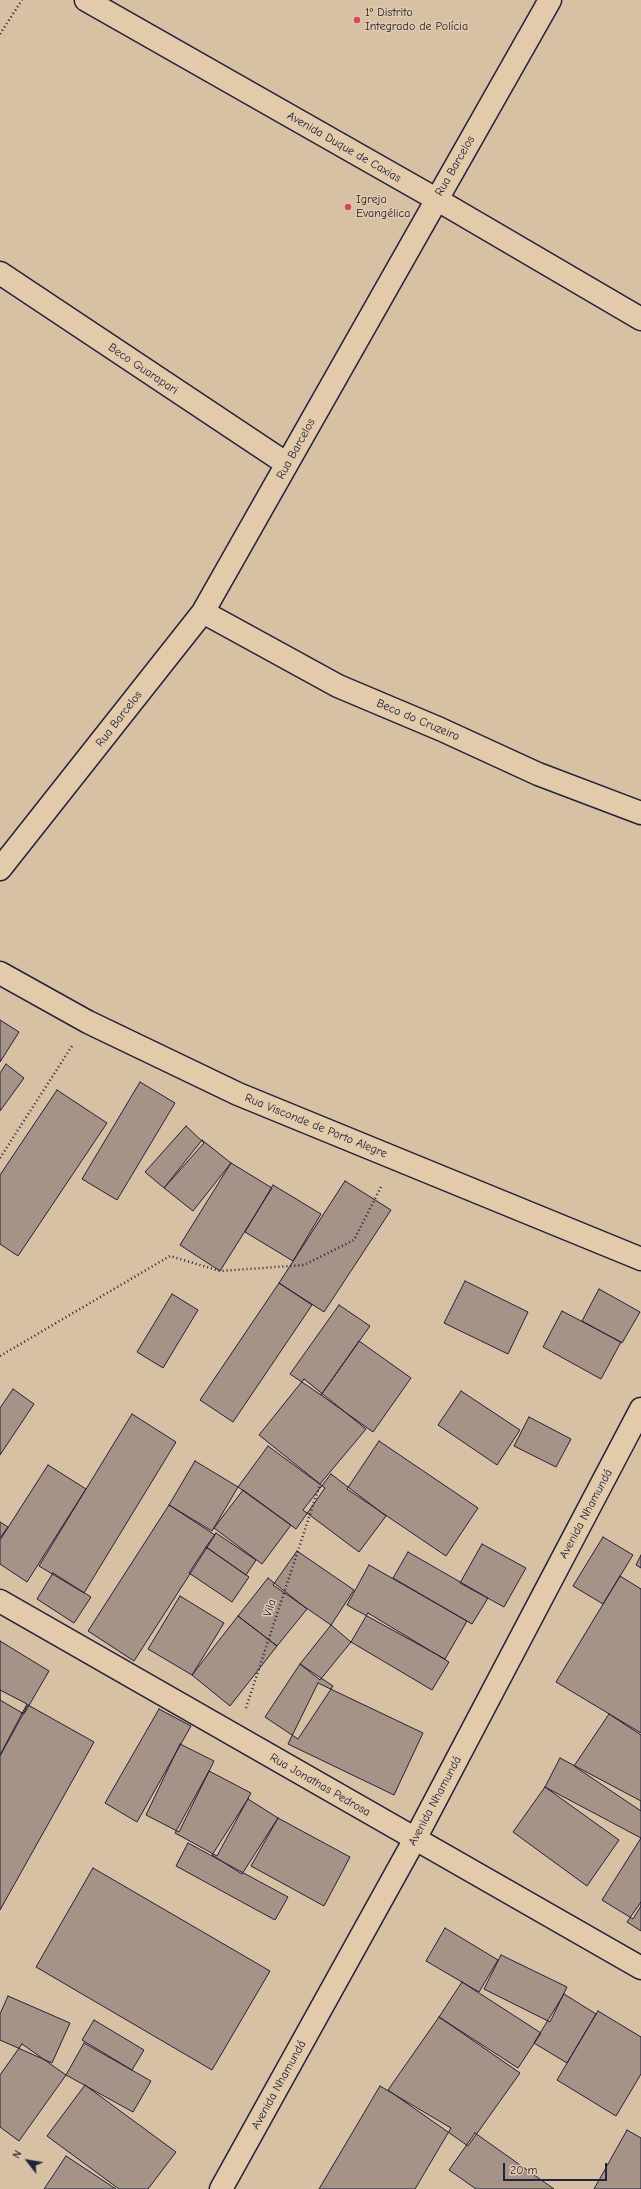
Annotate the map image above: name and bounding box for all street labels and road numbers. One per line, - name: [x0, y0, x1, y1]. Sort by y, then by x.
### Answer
- street label: Avenida Duque de Caxias: [284, 108, 404, 186]
- street label: Rua Barcelos: [432, 133, 478, 199]
- street label: Beco Guarapari: [105, 340, 181, 398]
- street label: Rua Barcelos: [273, 416, 319, 482]
- street label: Rua Barcelos: [93, 688, 145, 750]
- street label: Beco do Cruzeiro: [374, 696, 462, 744]
- street label: Rua Visconde de Porto Alegre: [243, 1091, 389, 1161]
- street label: Avenida Nhamundá: [556, 1467, 616, 1561]
- street label: Vila: [260, 1597, 280, 1619]
- street label: Rua Jonathas Pedrosa: [267, 1750, 373, 1820]
- street label: Avenida Nhamundá: [405, 1754, 465, 1848]
- street label: Avenida Nhamundá: [249, 2038, 309, 2132]

